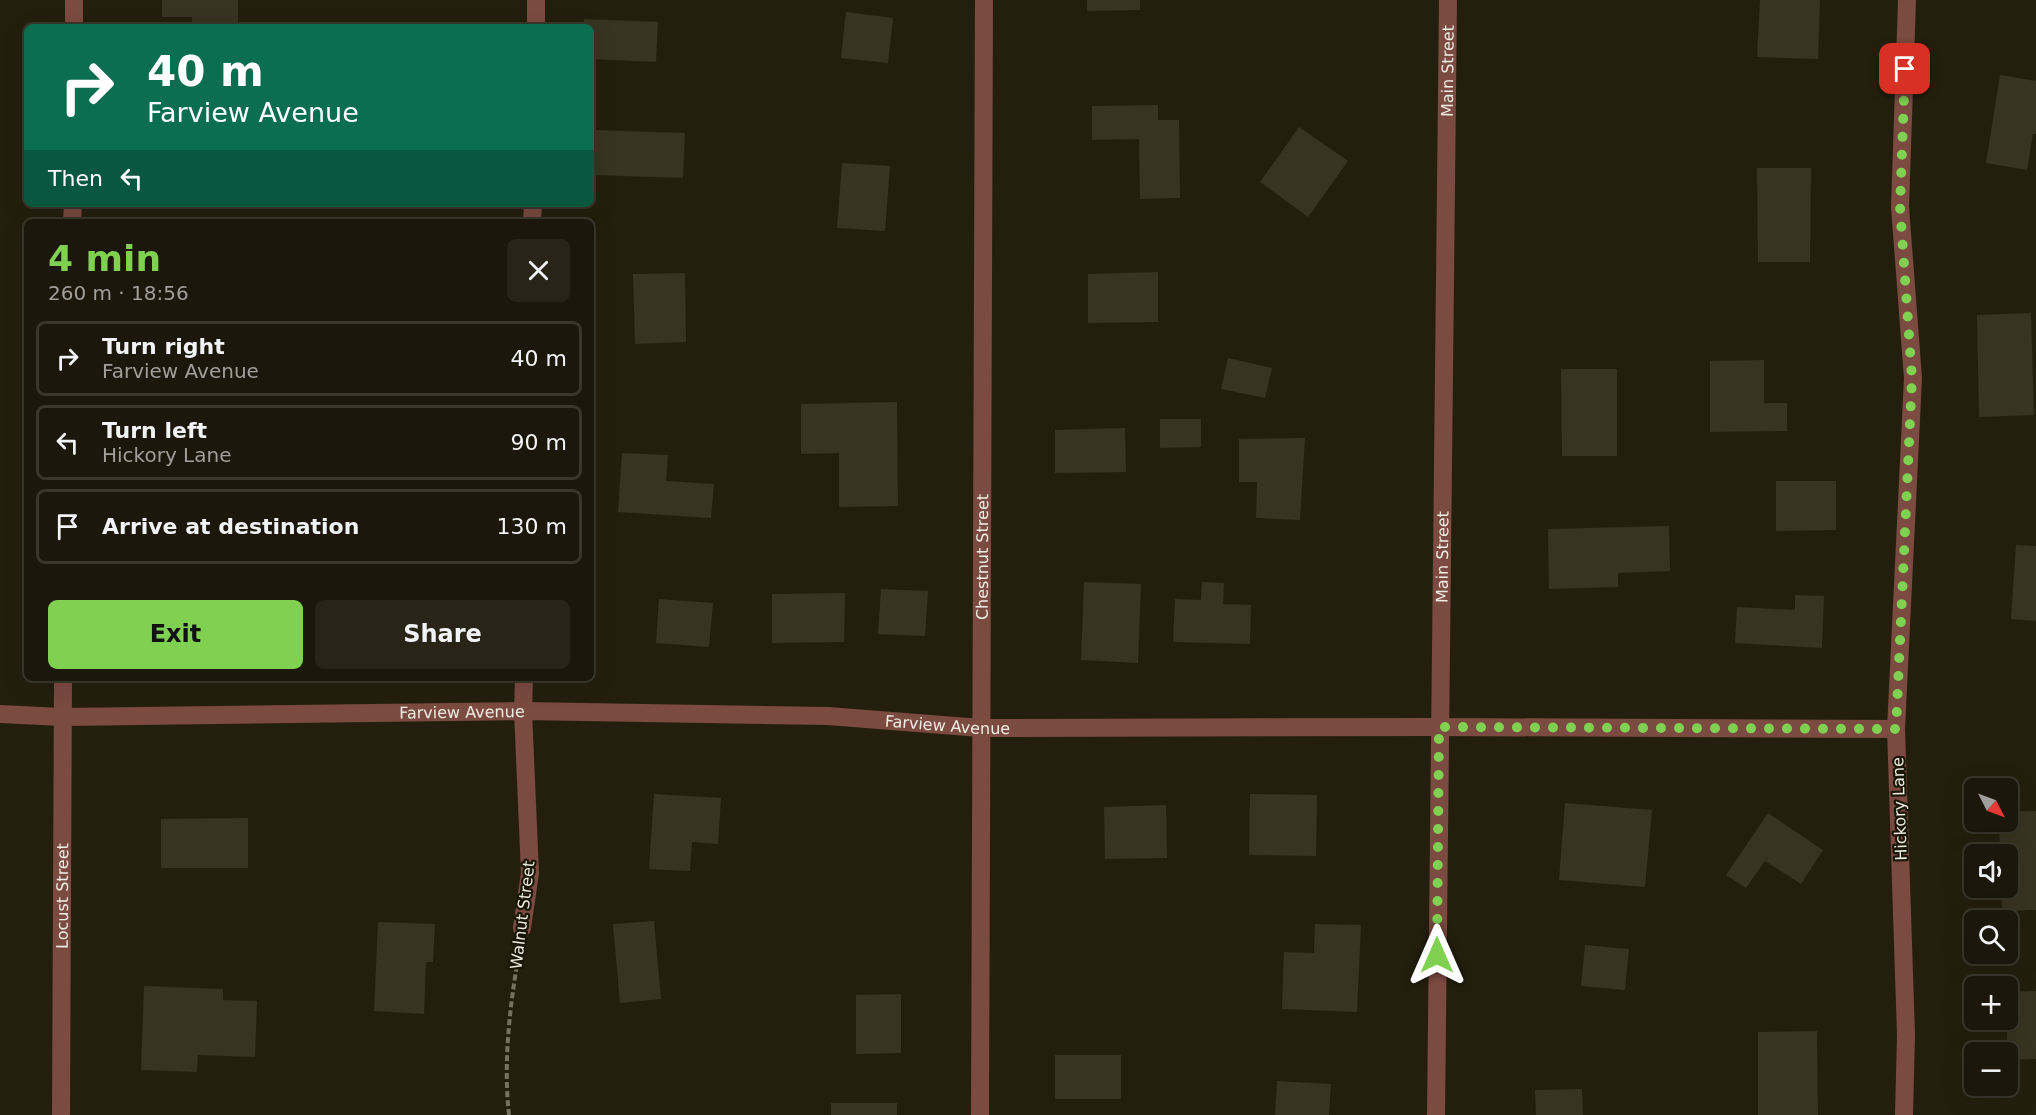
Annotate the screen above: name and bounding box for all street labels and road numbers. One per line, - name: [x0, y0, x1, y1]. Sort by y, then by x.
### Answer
- street label: Main Street: [1438, 25, 1458, 117]
- street label: Chestnut Street: [973, 494, 992, 620]
- street label: Main Street: [1433, 511, 1452, 603]
- street label: Farview Avenue: [399, 702, 525, 723]
- street label: Farview Avenue: [884, 711, 1010, 738]
- street label: Hickory Lane: [1888, 757, 1911, 861]
- street label: Locust Street: [53, 843, 72, 949]
- street label: Walnut Street: [506, 860, 539, 970]

